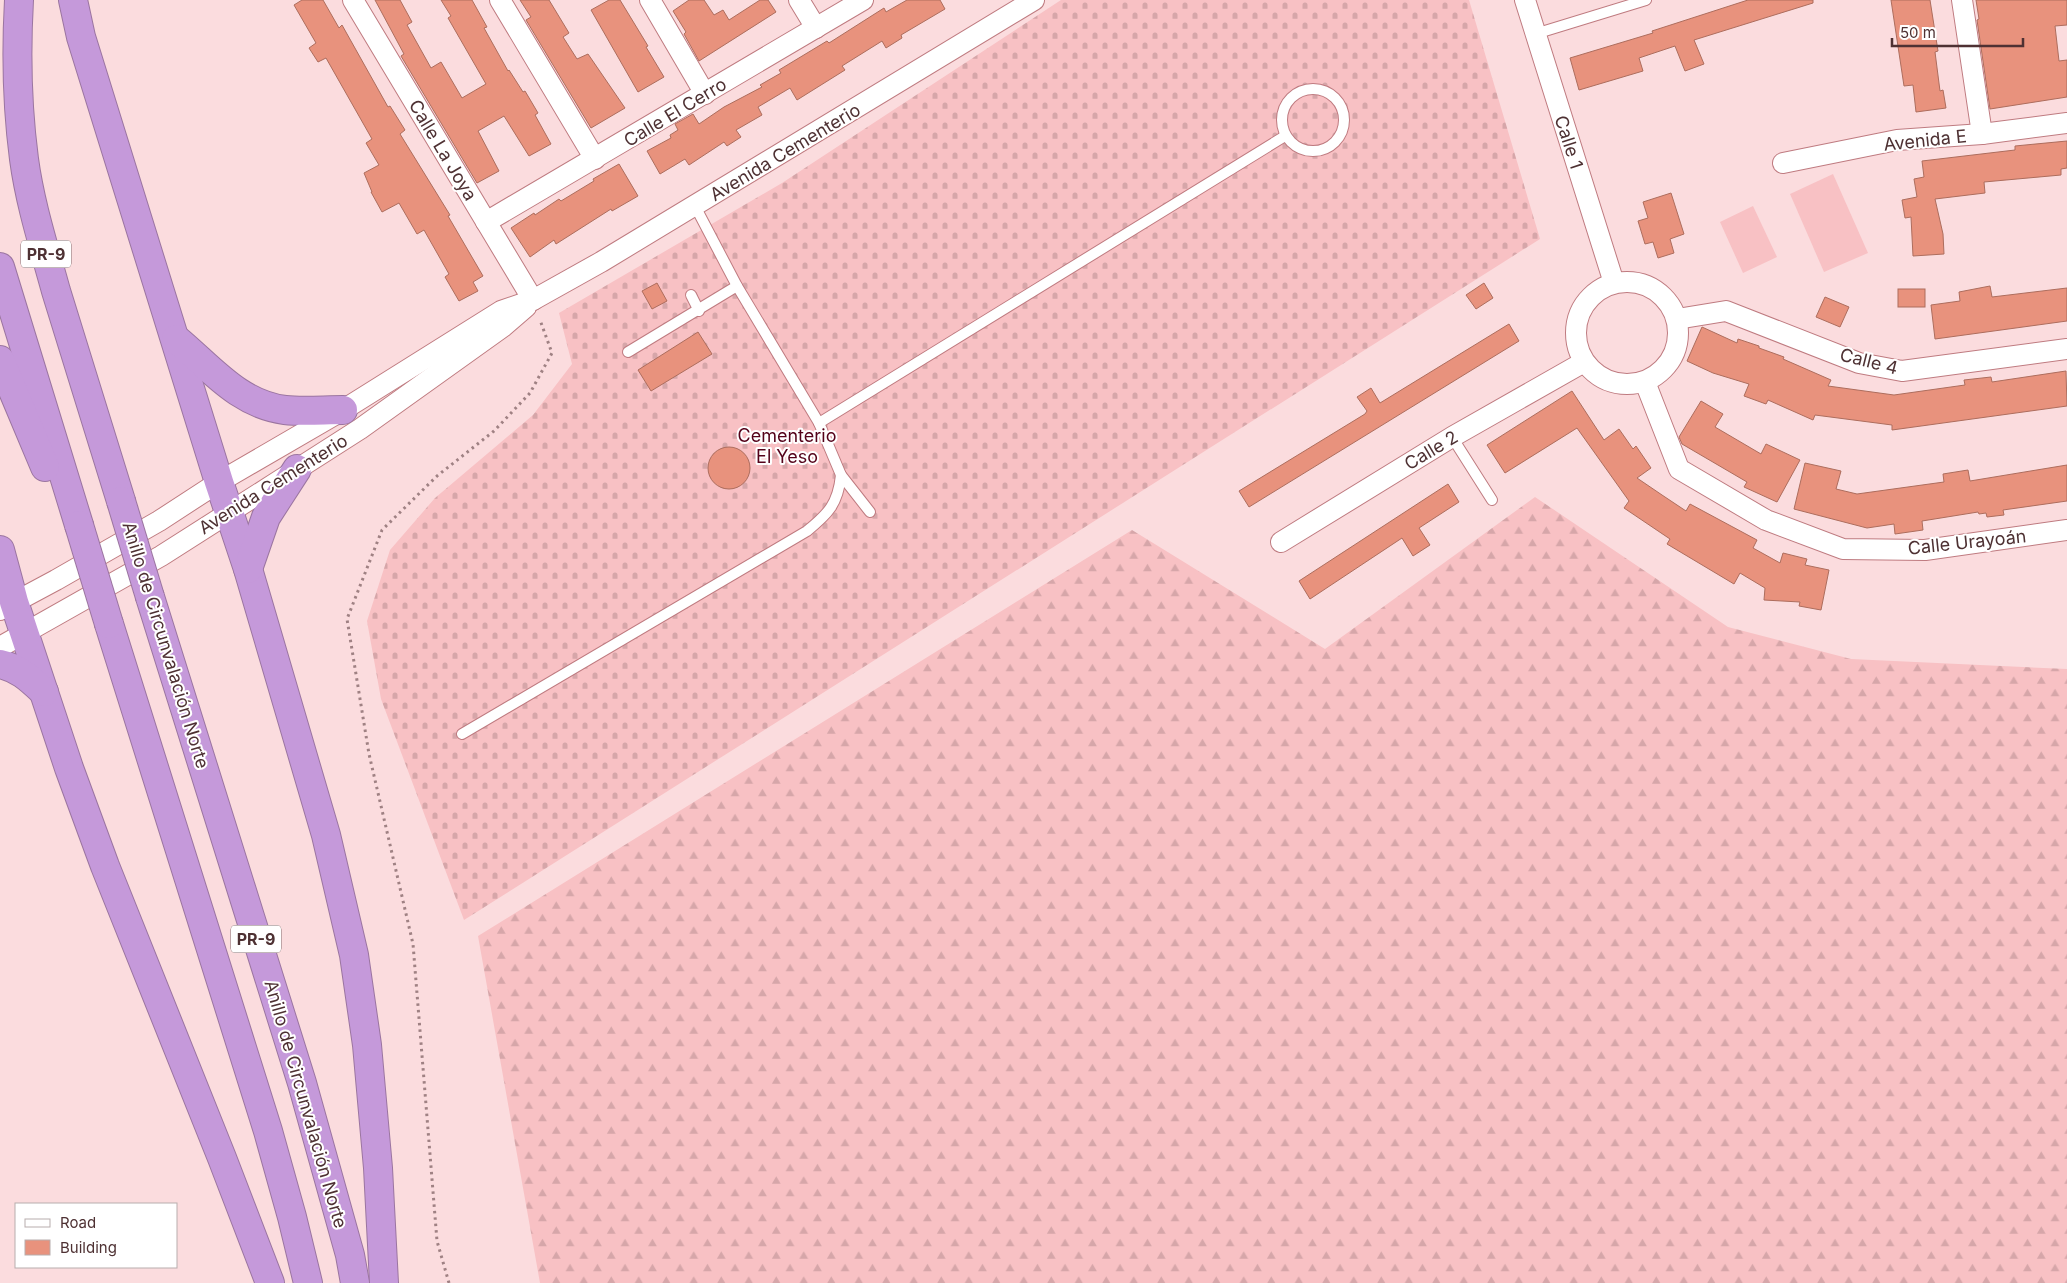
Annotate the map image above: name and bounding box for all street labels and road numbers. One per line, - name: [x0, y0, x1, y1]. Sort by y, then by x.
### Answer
- street label: Calle El Cerro: [620, 73, 730, 151]
- street label: Calle La Joya: [405, 96, 481, 204]
- street label: Avenida Cementerio: [706, 99, 864, 205]
- street label: Calle 1: [1551, 113, 1587, 171]
- street label: Avenida E: [1882, 125, 1968, 155]
- road number: PR-9: [21, 240, 71, 268]
- street label: Calle 4: [1838, 344, 1900, 378]
- street label: Calle 2: [1401, 426, 1461, 474]
- street label: Avenida Cementerio: [195, 430, 351, 538]
- street label: Anillo de Circunvalación Norte: [118, 519, 214, 771]
- street label: Calle Urayoán: [1907, 525, 2027, 559]
- road number: PR-9: [231, 926, 281, 952]
- street label: Anillo de Circunvalación Norte: [260, 977, 352, 1231]

